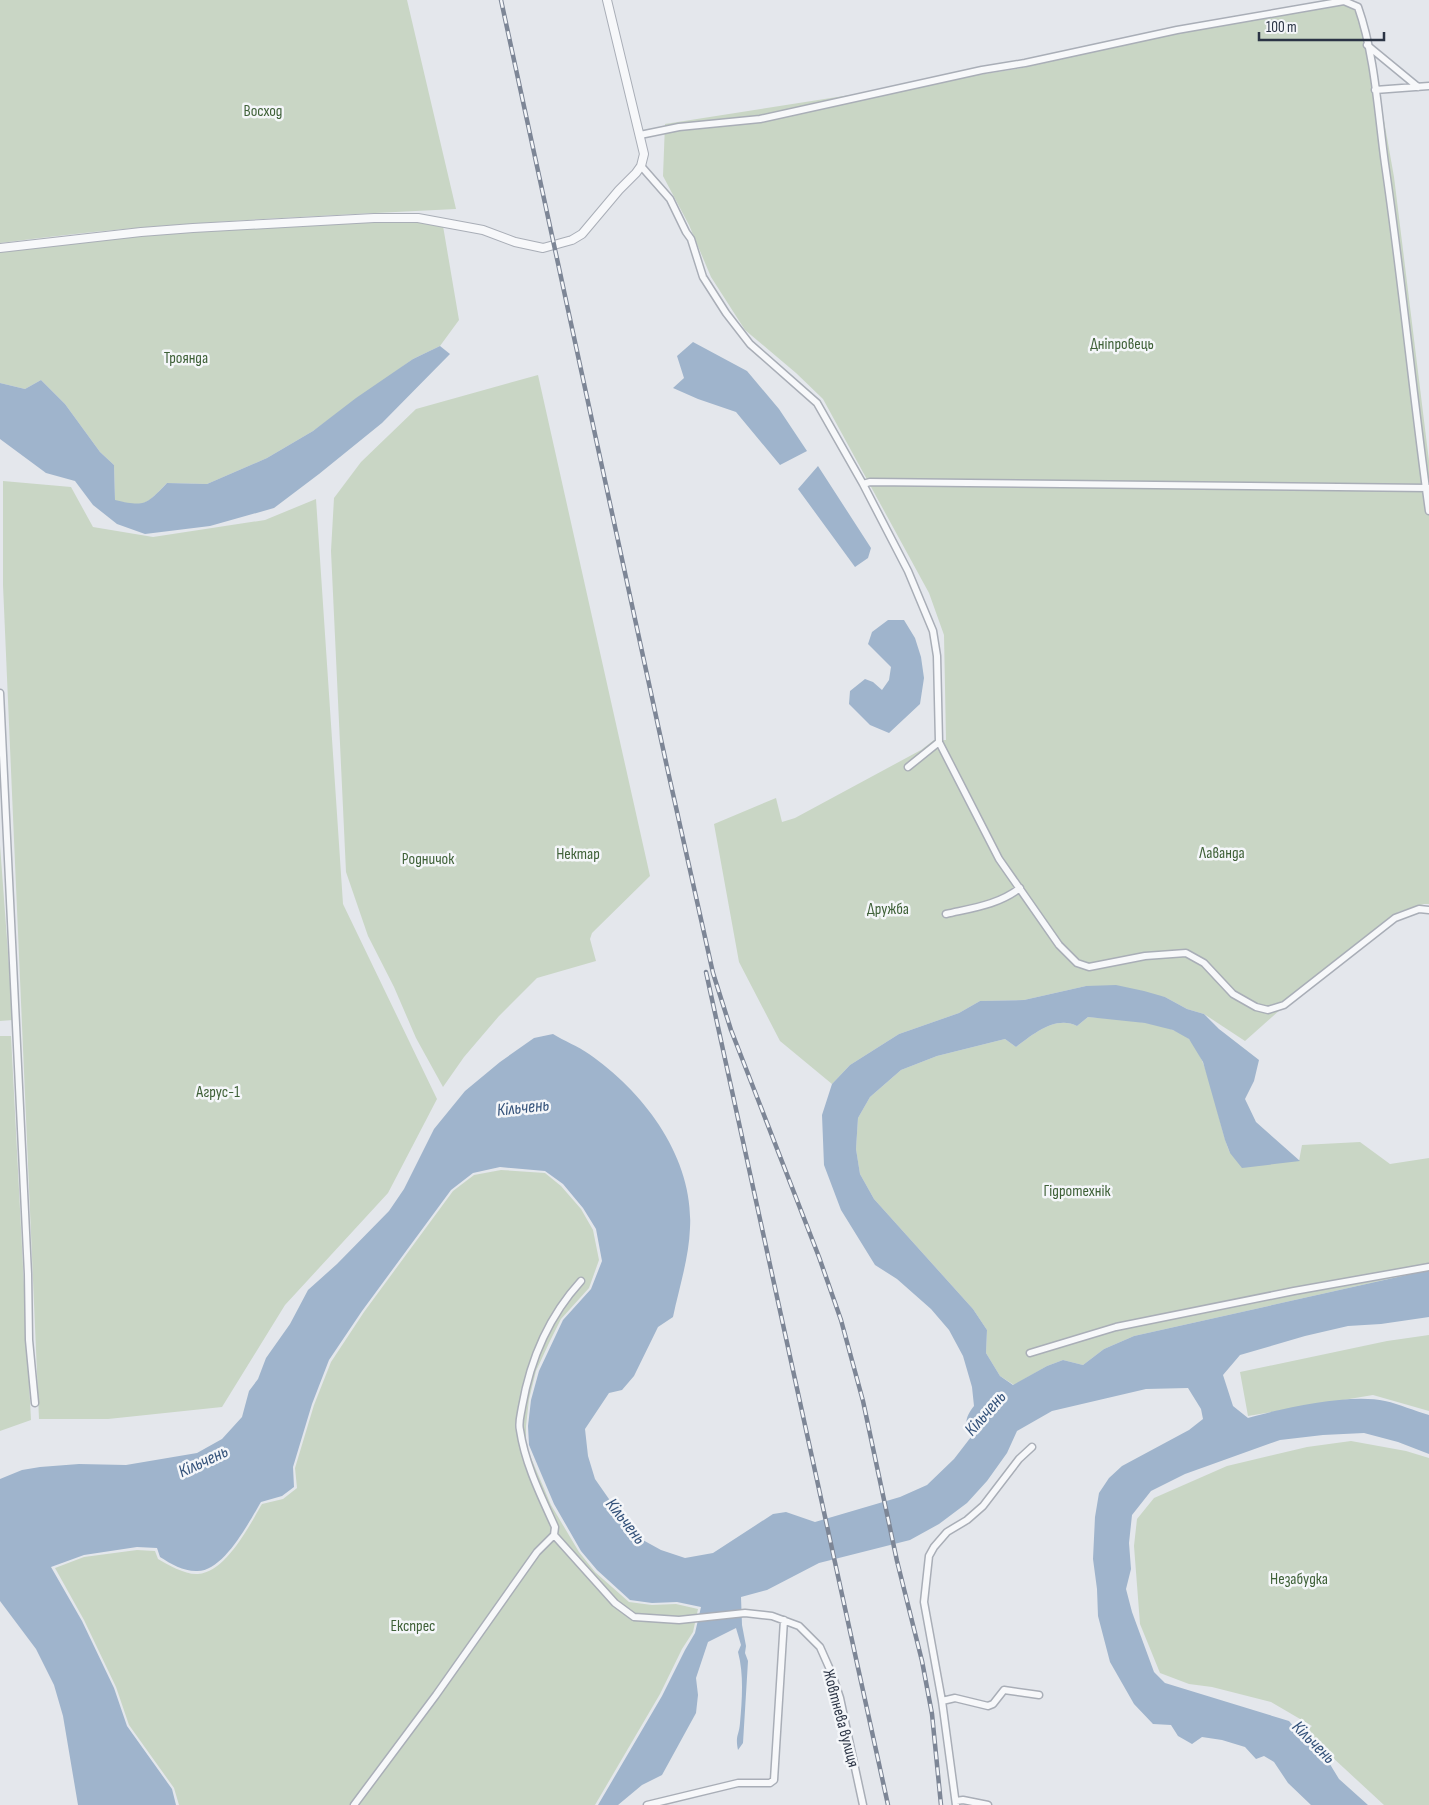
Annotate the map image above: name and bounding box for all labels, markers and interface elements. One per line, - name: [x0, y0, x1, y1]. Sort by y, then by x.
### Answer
- scale bar: [1259, 10, 1384, 42]
- text: 100 m: [1266, 18, 1297, 37]
- park label: Восход: [244, 102, 282, 121]
- park label: Дніпровець: [1090, 335, 1154, 354]
- park label: Троянда: [164, 349, 208, 368]
- park label: Лаванда: [1198, 844, 1245, 863]
- park label: Нектар: [556, 845, 600, 864]
- park label: Родничок: [402, 850, 455, 869]
- park label: Дружба: [867, 900, 909, 919]
- park label: Агрус-1: [195, 1083, 240, 1102]
- water label: Кільчень: [496, 1094, 550, 1121]
- park label: Гідротехнік: [1044, 1182, 1111, 1201]
- water label: Кільчень: [960, 1387, 1011, 1440]
- water label: Кільчень: [175, 1441, 231, 1482]
- water label: Кільчень: [601, 1494, 650, 1548]
- park label: Незабудка: [1270, 1570, 1328, 1589]
- park label: Експрес: [390, 1617, 436, 1636]
- street label: Жовтнева вулиця: [818, 1667, 863, 1769]
- water label: Кільчень: [1288, 1716, 1340, 1768]

